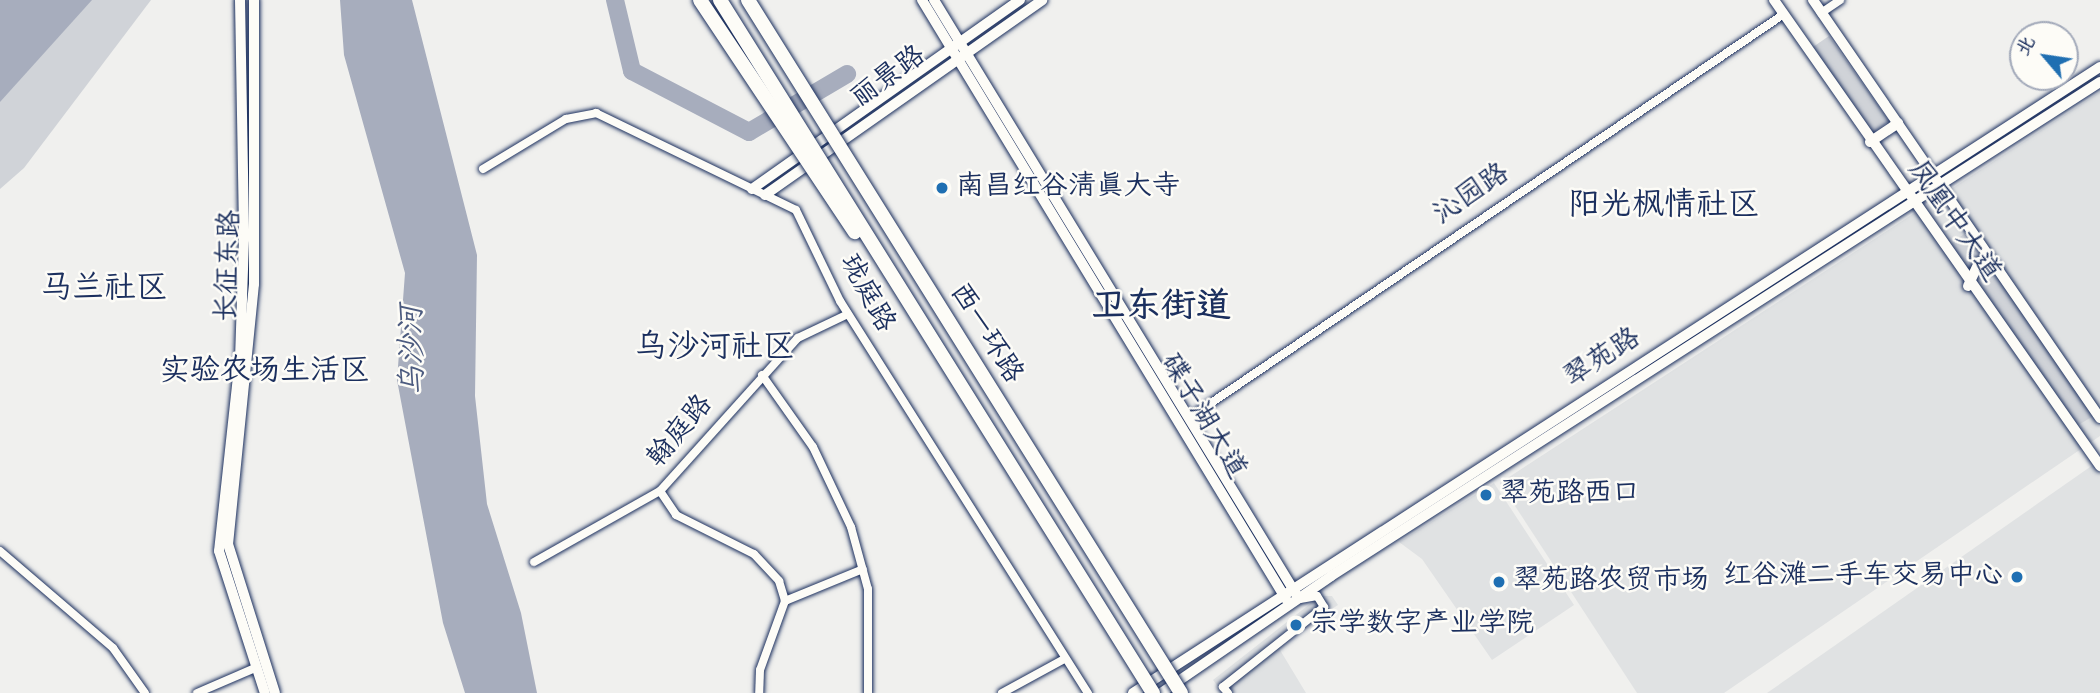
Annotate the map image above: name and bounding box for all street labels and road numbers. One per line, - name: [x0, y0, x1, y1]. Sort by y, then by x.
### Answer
- street label: 丽景路: [845, 40, 933, 116]
- street label: 凤凰中大道: [1899, 155, 2007, 289]
- street label: 沁园路: [1428, 158, 1516, 232]
- street label: 长征东路: [211, 209, 249, 323]
- street label: 珑庭路: [831, 249, 901, 339]
- street label: 西一环路: [941, 278, 1029, 390]
- street label: 翠苑路: [1559, 322, 1647, 396]
- street label: 碟子湖大道: [1152, 348, 1252, 486]
- street label: 翰庭路: [641, 389, 721, 475]

